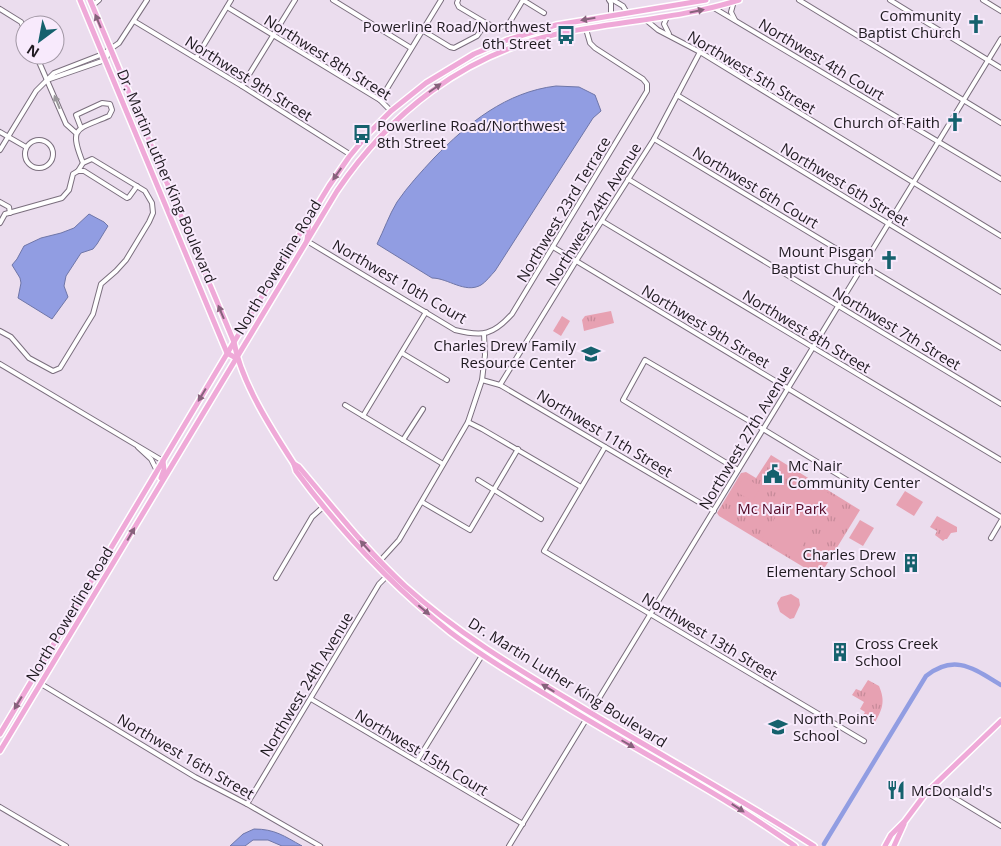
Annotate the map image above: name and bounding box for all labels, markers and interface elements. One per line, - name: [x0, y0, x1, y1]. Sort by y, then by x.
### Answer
- place label: Community Baptist Church: [858, 5, 961, 42]
- one-way arrow: [689, 7, 705, 15]
- street label: Northwest 8th Street: [261, 10, 395, 104]
- street label: Northwest 4th Court: [755, 13, 889, 105]
- church icon: Community Baptist Church: [965, 13, 987, 35]
- one-way arrow: [94, 14, 102, 28]
- north arrow: [15, 15, 65, 65]
- one-way arrow: [580, 15, 596, 23]
- place label: Powerline Road/Northwest 6th Street: [363, 16, 551, 53]
- bus stop icon: Powerline Road/Northwest 6th Street: [555, 24, 577, 46]
- street label: Northwest 5th Street: [684, 26, 820, 118]
- street label: Northwest 9th Street: [182, 31, 316, 125]
- text: N: [23, 40, 43, 63]
- street label: Dr. Martin Luther King Boulevard: [113, 66, 221, 286]
- one-way arrow: [428, 84, 442, 93]
- one-way arrow: [53, 94, 61, 109]
- church icon: Church of Faith: [944, 111, 966, 133]
- place label: Church of Faith: [833, 112, 940, 132]
- place label: Powerline Road/Northwest 8th Street: [377, 115, 565, 152]
- bus stop icon: Powerline Road/Northwest 8th Street: [351, 123, 373, 145]
- street label: Northwest 23rd Terrace: [512, 132, 614, 286]
- street label: Northwest 6th Street: [777, 138, 913, 230]
- street label: Northwest 24th Avenue: [541, 139, 645, 289]
- street label: Northwest 6th Court: [689, 141, 823, 233]
- one-way arrow: [332, 167, 342, 181]
- street label: North Powerline Road: [229, 196, 325, 338]
- street label: Northwest 10th Court: [329, 234, 471, 328]
- place label: Mount Pisgan Baptist Church: [771, 241, 874, 278]
- church icon: Mount Pisgan Baptist Church: [878, 249, 900, 271]
- street label: Northwest 9th Street: [638, 280, 774, 372]
- street label: Northwest 7th Street: [829, 282, 965, 374]
- street label: Northwest 8th Street: [739, 285, 875, 377]
- one-way arrow: [216, 305, 224, 319]
- place label: Charles Drew Family Resource Center: [434, 335, 576, 372]
- school or university icon: Charles Drew Family Resource Center: [580, 343, 602, 365]
- street label: Northwest 27th Avenue: [694, 361, 796, 513]
- street label: Northwest 11th Street: [533, 385, 677, 481]
- one-way arrow: [198, 388, 207, 401]
- place label: Mc Nair Community Center: [788, 455, 920, 492]
- public building icon: Mc Nair Community Center: [762, 463, 784, 485]
- park label: Mc Nair Park: [737, 498, 827, 518]
- one-way arrow: [126, 528, 135, 541]
- one-way arrow: [359, 540, 371, 552]
- street label: North Powerline Road: [21, 543, 117, 685]
- place label: Charles Drew Elementary School: [766, 544, 896, 581]
- building icon: Charles Drew Elementary School: [900, 552, 922, 574]
- street label: Northwest 13th Street: [638, 588, 782, 684]
- one-way arrow: [417, 605, 430, 616]
- street label: Northwest 24th Avenue: [255, 608, 357, 760]
- street label: Dr. Martin Luther King Boulevard: [465, 612, 671, 752]
- place label: Cross Creek School: [855, 633, 938, 670]
- building icon: Cross Creek School: [829, 641, 851, 663]
- one-way arrow: [542, 683, 555, 692]
- one-way arrow: [14, 697, 23, 710]
- street label: Northwest 15th Court: [352, 704, 492, 800]
- place label: North Point School: [793, 708, 874, 745]
- street label: Northwest 16th Street: [114, 709, 258, 803]
- school or university icon: North Point School: [767, 716, 789, 738]
- one-way arrow: [622, 739, 635, 748]
- restaurant icon: McDonald's: [885, 779, 907, 801]
- place label: McDonald's: [911, 780, 993, 800]
- one-way arrow: [732, 804, 745, 813]

